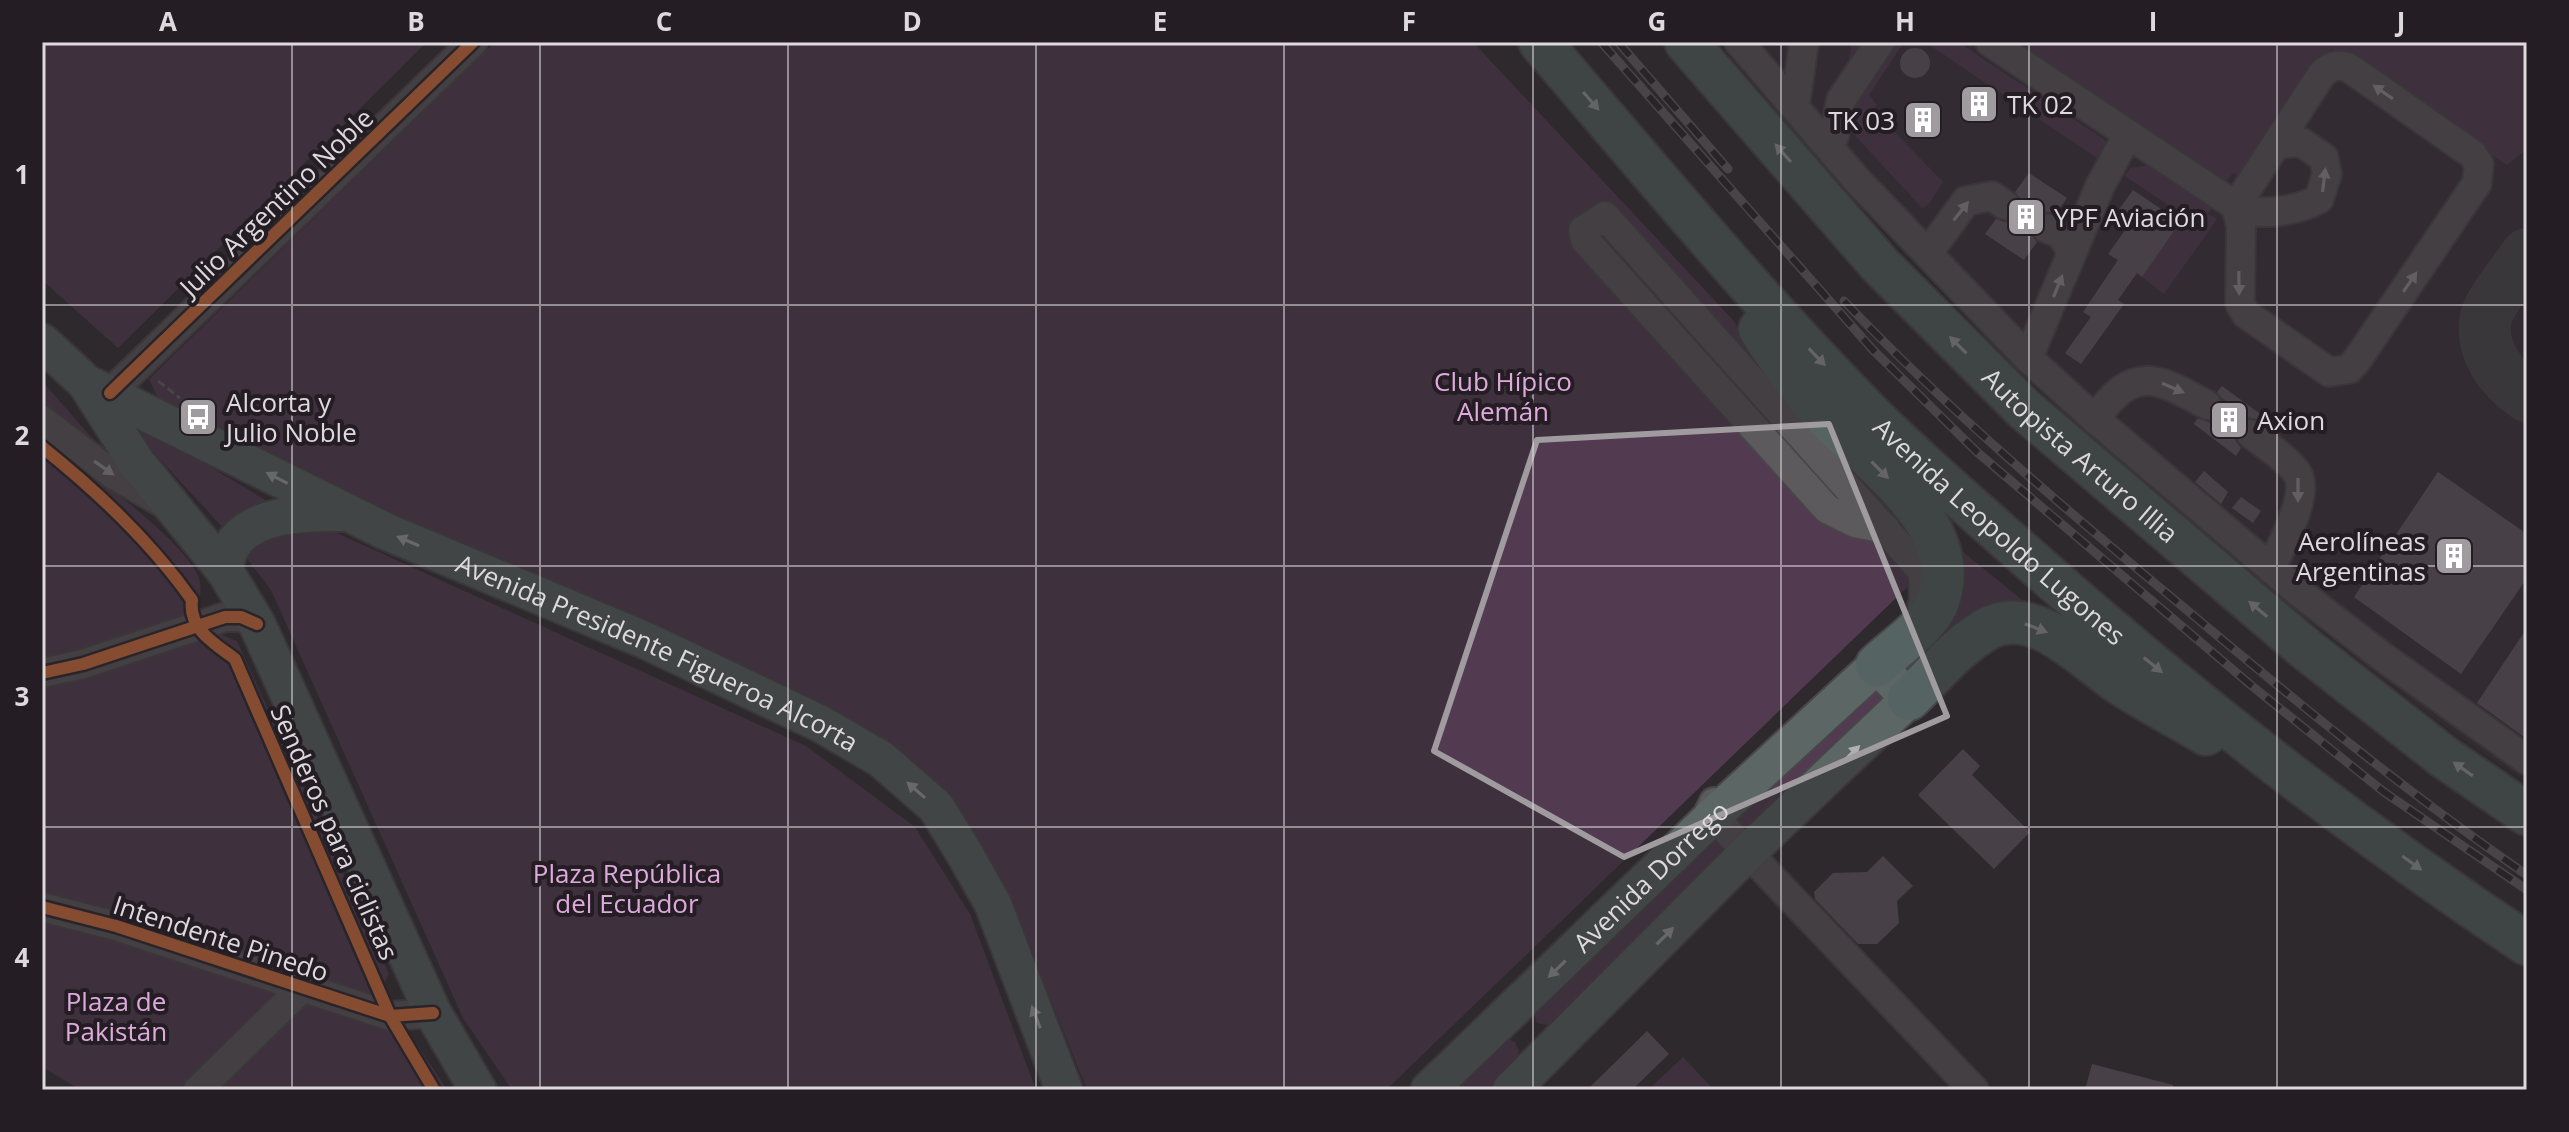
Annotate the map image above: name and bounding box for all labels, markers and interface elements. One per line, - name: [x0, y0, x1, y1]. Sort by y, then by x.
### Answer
- text: A: [159, 3, 177, 39]
- text: B: [407, 3, 425, 39]
- text: C: [656, 3, 672, 39]
- text: D: [902, 3, 922, 39]
- text: E: [1153, 3, 1167, 39]
- text: F: [1402, 3, 1416, 39]
- text: G: [1648, 3, 1666, 39]
- text: H: [1895, 3, 1915, 39]
- text: I: [2149, 3, 2157, 39]
- text: J: [2395, 3, 2405, 39]
- building icon: TK 02: [1958, 83, 2000, 125]
- one-way arrow: [2373, 85, 2394, 100]
- place label: TK 02: [2007, 86, 2074, 122]
- one-way arrow: [1582, 91, 1599, 111]
- building icon: TK 03: [1902, 99, 1944, 141]
- street label: Julio Argentino Noble: [169, 100, 381, 306]
- place label: TK 03: [1828, 102, 1895, 138]
- one-way arrow: [1774, 144, 1792, 163]
- text: 1: [15, 156, 29, 192]
- one-way arrow: [2318, 168, 2331, 193]
- building icon: YPF Aviación: [2005, 196, 2047, 238]
- place label: YPF Aviación: [2054, 199, 2205, 235]
- one-way arrow: [1952, 200, 1969, 221]
- one-way arrow: [2233, 271, 2245, 296]
- one-way arrow: [2402, 272, 2417, 293]
- one-way arrow: [2051, 274, 2064, 298]
- one-way arrow: [1949, 336, 1968, 355]
- one-way arrow: [1807, 347, 1825, 366]
- street label: Autopista Arturo Illia: [1975, 360, 2186, 551]
- park label: Club Hípico Alemán: [1434, 363, 1572, 429]
- one-way arrow: [2161, 381, 2184, 394]
- place label: Alcorta y Julio Noble: [223, 384, 357, 450]
- bus stop icon: Alcorta y Julio Noble: [177, 396, 219, 438]
- building icon: Axion: [2208, 399, 2250, 441]
- place label: Axion: [2257, 402, 2325, 438]
- street label: Avenida Leopoldo Lugones: [1866, 409, 2133, 653]
- text: 2: [15, 417, 30, 453]
- one-way arrow: [93, 460, 114, 475]
- one-way arrow: [1870, 460, 1889, 479]
- one-way arrow: [266, 471, 289, 485]
- one-way arrow: [2292, 478, 2304, 504]
- place label: Aerolíneas Argentinas: [2296, 523, 2426, 589]
- one-way arrow: [396, 534, 420, 547]
- building icon: Aerolíneas Argentinas: [2433, 535, 2475, 577]
- street label: Avenida Presidente Figueroa Alcorta: [451, 545, 865, 760]
- one-way arrow: [2248, 601, 2268, 618]
- one-way arrow: [2024, 622, 2048, 635]
- one-way arrow: [2143, 656, 2163, 672]
- text: 3: [15, 678, 29, 714]
- street label: Senderos para ciclistas: [262, 699, 408, 965]
- one-way arrow: [1841, 745, 1860, 763]
- one-way arrow: [2452, 762, 2473, 777]
- one-way arrow: [906, 782, 926, 799]
- street label: Avenida Dorrego: [1565, 792, 1736, 960]
- park label: Plaza República del Ecuador: [533, 855, 721, 921]
- one-way arrow: [2401, 855, 2422, 870]
- street label: Intendente Pinedo: [109, 886, 333, 990]
- one-way arrow: [1655, 927, 1674, 946]
- text: 4: [15, 939, 30, 975]
- one-way arrow: [1548, 960, 1567, 978]
- park label: Plaza de Pakistán: [65, 983, 167, 1049]
- one-way arrow: [1029, 1005, 1042, 1029]

